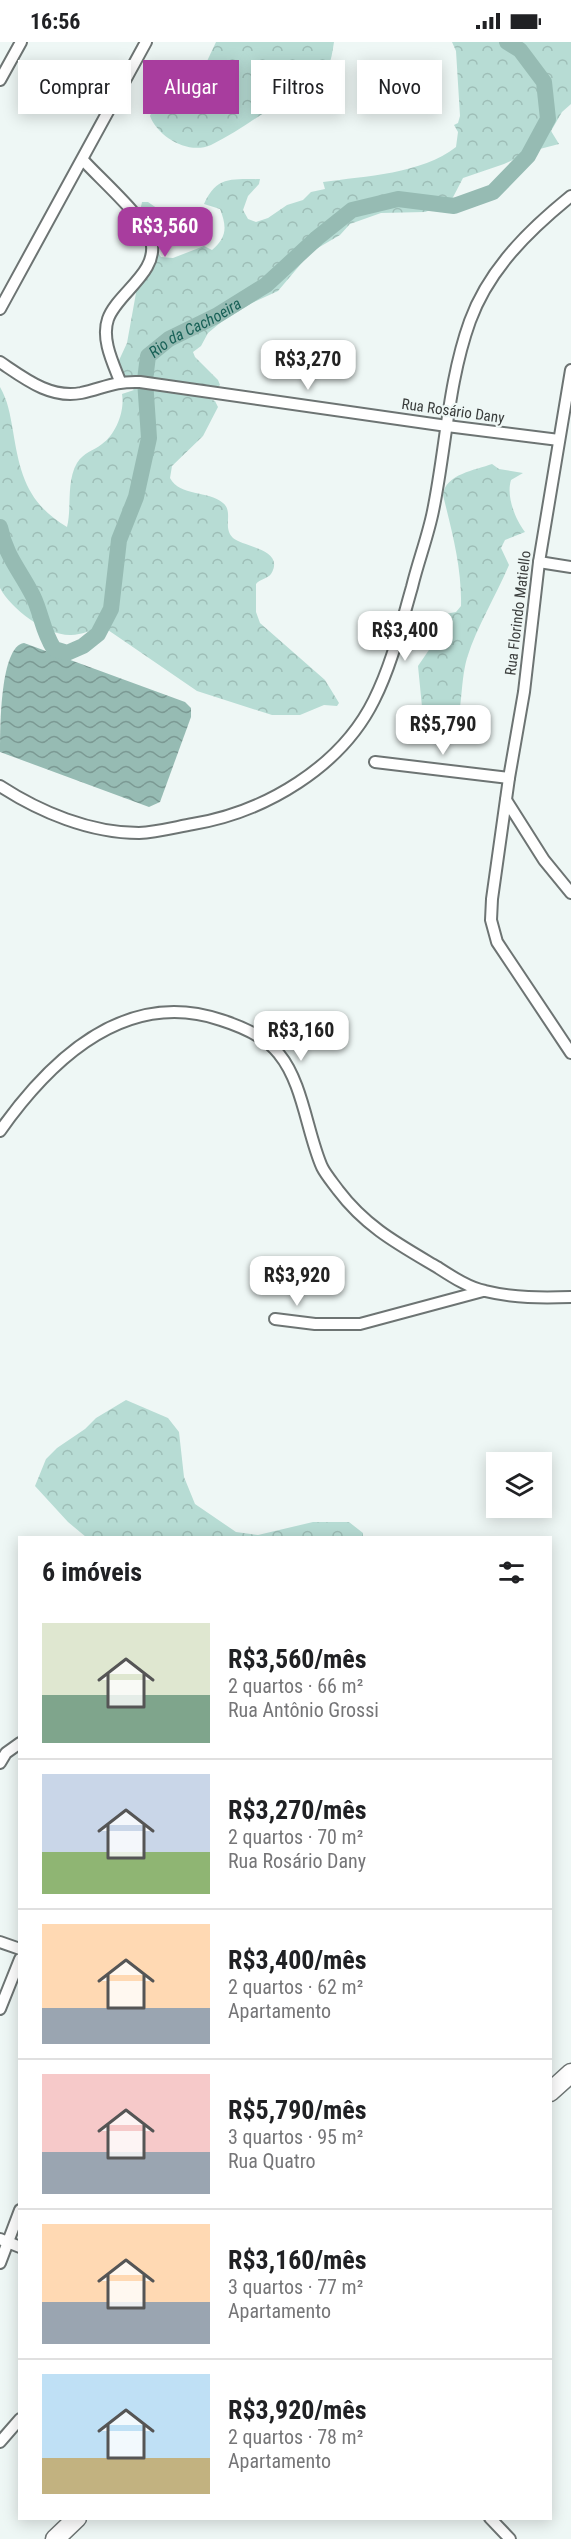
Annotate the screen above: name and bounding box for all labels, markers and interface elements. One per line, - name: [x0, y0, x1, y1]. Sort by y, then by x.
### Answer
- text: 16:56: [30, 9, 81, 34]
- chip: Comprar: [18, 60, 131, 114]
- chip: Alugar: [143, 60, 239, 114]
- chip: Filtros: [251, 60, 345, 114]
- chip: Novo: [357, 60, 442, 114]
- pin: R$3,560: [110, 207, 220, 258]
- text: R$3,560: [132, 214, 198, 238]
- water label: Rio da Cachoeira: [145, 293, 244, 361]
- pin: R$3,270: [253, 340, 363, 391]
- text: R$3,270: [275, 347, 341, 371]
- street label: Rua Rosário Dany: [400, 395, 506, 427]
- street label: Rua Florindo Matiello: [501, 550, 535, 676]
- pin: R$3,400: [350, 611, 460, 662]
- text: R$3,400: [372, 618, 438, 642]
- pin: R$5,790: [388, 705, 498, 756]
- text: R$5,790: [410, 712, 476, 736]
- pin: R$3,160: [246, 1011, 356, 1062]
- text: R$3,160: [268, 1018, 334, 1042]
- pin: R$3,920: [242, 1256, 352, 1307]
- text: R$3,920: [264, 1263, 330, 1287]
- map controls: [486, 1452, 552, 1518]
- button: layers: [486, 1452, 552, 1518]
- icon: filters: [495, 1556, 528, 1589]
- text: 6 imóveis: [42, 1557, 142, 1587]
- text: R$3,560/mês: [228, 1644, 367, 1674]
- icon: home: [90, 1647, 162, 1719]
- text: 2 quartos · 66 m²: [228, 1674, 363, 1698]
- text: Rua Antônio Grossi: [228, 1698, 379, 1722]
- text: R$3,270/mês: [228, 1795, 367, 1825]
- icon: home: [90, 1798, 162, 1870]
- text: 2 quartos · 70 m²: [228, 1825, 363, 1849]
- text: Rua Rosário Dany: [228, 1849, 366, 1873]
- text: R$3,400/mês: [228, 1945, 367, 1975]
- icon: home: [90, 1948, 162, 2020]
- text: 2 quartos · 62 m²: [228, 1975, 363, 1999]
- text: Apartamento: [228, 1999, 331, 2023]
- text: R$5,790/mês: [228, 2095, 367, 2125]
- icon: home: [90, 2098, 162, 2170]
- text: 3 quartos · 95 m²: [228, 2125, 363, 2149]
- text: Rua Quatro: [228, 2149, 316, 2173]
- text: R$3,160/mês: [228, 2245, 367, 2275]
- icon: home: [90, 2248, 162, 2320]
- text: 3 quartos · 77 m²: [228, 2275, 363, 2299]
- text: Apartamento: [228, 2299, 331, 2323]
- text: R$3,920/mês: [228, 2395, 367, 2425]
- icon: home: [90, 2398, 162, 2470]
- text: 2 quartos · 78 m²: [228, 2425, 363, 2449]
- text: Apartamento: [228, 2449, 331, 2473]

